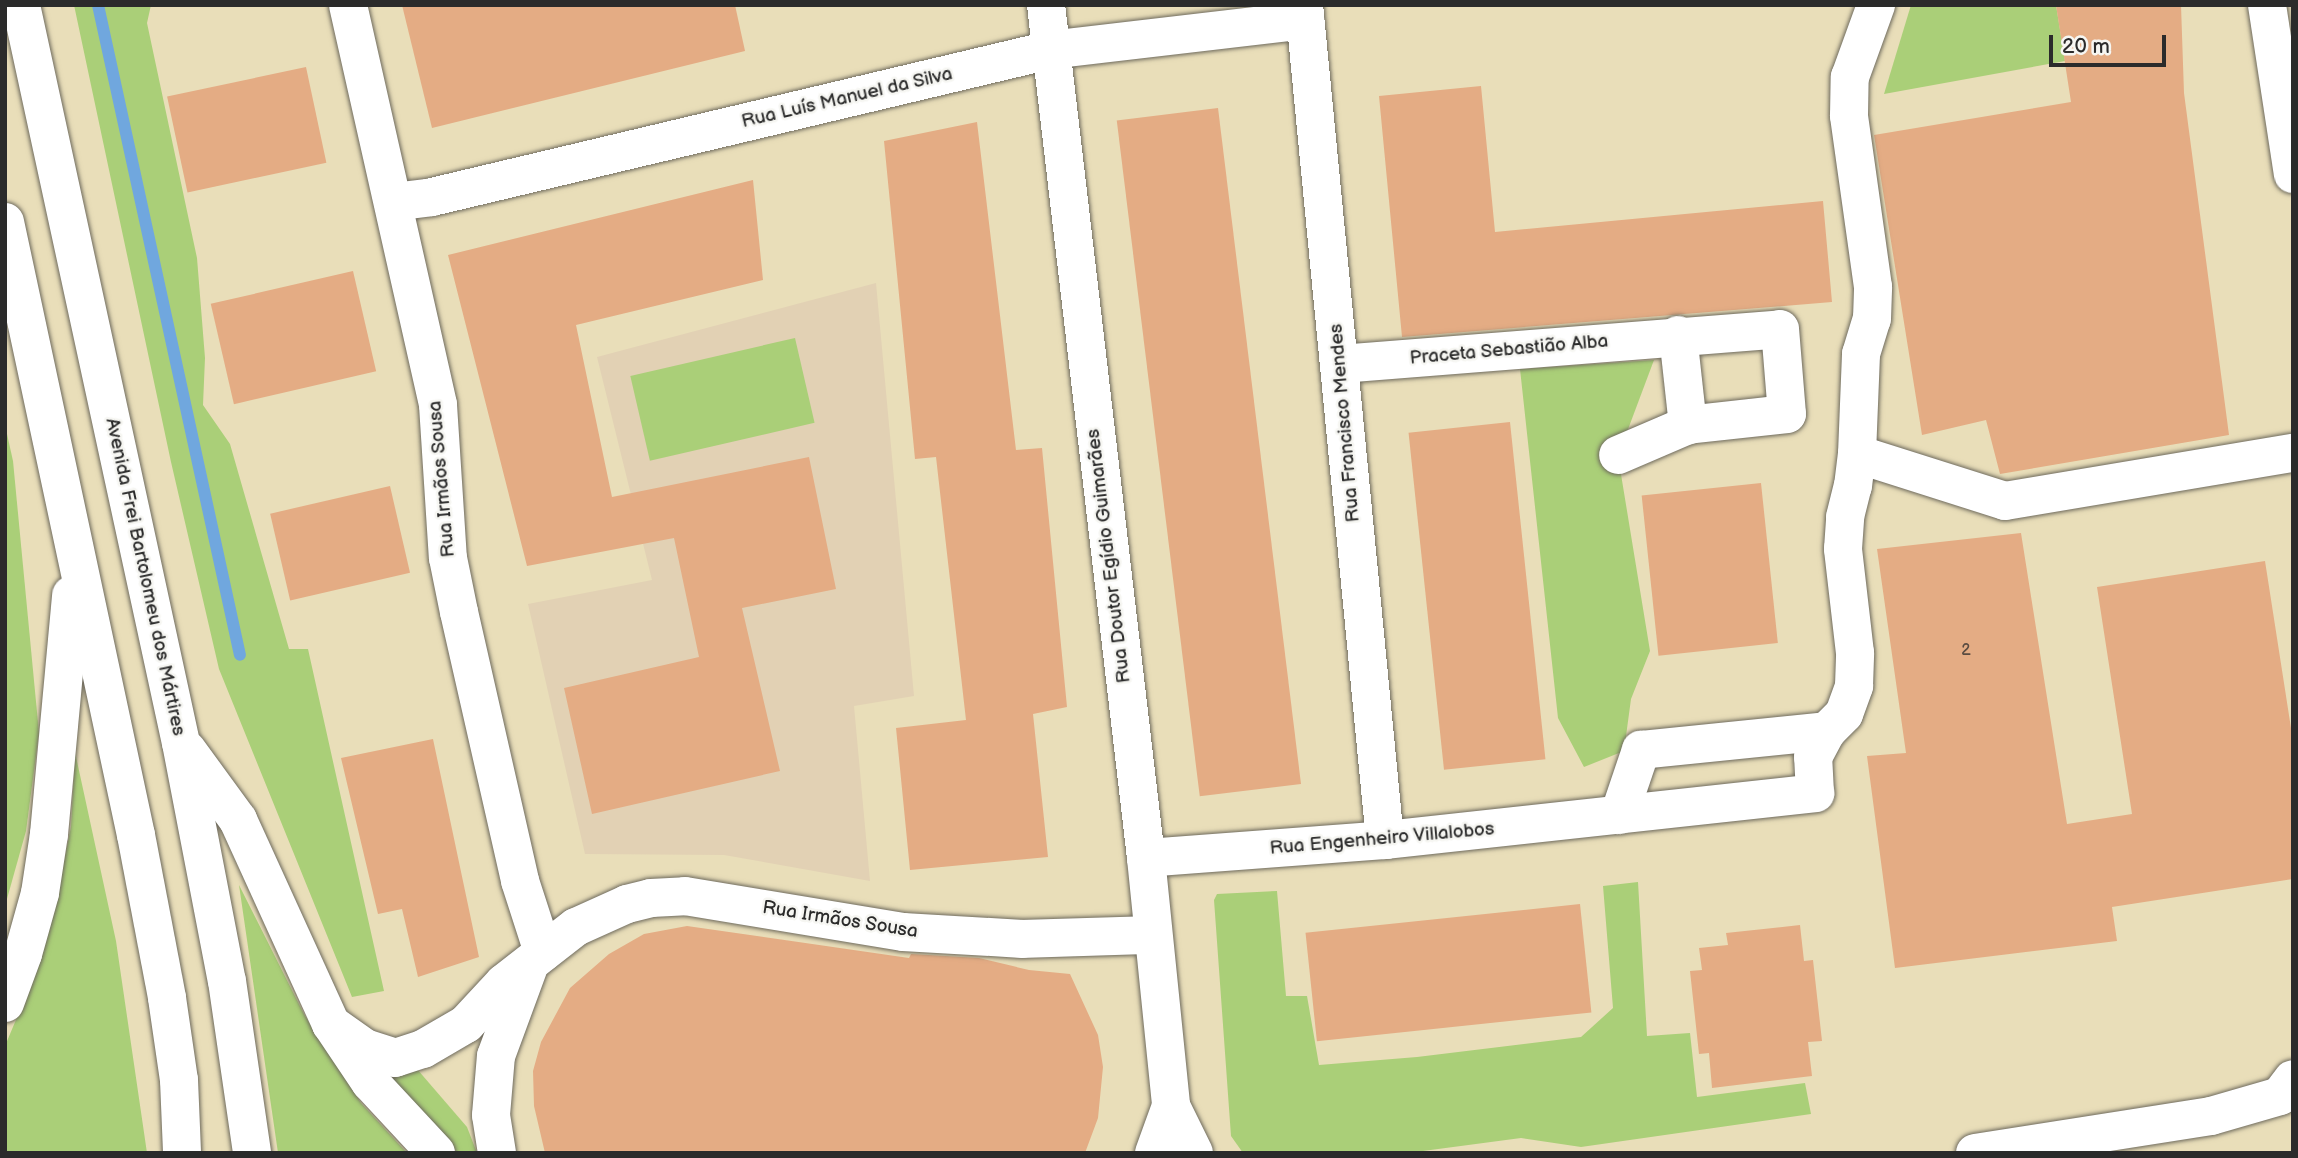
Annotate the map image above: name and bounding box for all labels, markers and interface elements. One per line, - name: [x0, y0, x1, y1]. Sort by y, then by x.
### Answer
- scale bar: [2053, 21, 2170, 65]
- text: 20 m: [2062, 34, 2110, 59]
- street label: Rua Luís Manuel da Silva: [739, 63, 955, 133]
- street label: Rua Francisco Mendes: [1325, 323, 1365, 523]
- street label: Praceta Sebastião Alba: [1409, 330, 1609, 370]
- street label: Rua Irmãos Sousa: [424, 400, 460, 558]
- street label: Avenida Frei Bartolomeu dos Mártires: [100, 416, 190, 738]
- street label: Rua Doutor Egídio Guimarães: [1082, 428, 1136, 684]
- house number: 2: [1961, 641, 1971, 661]
- street label: Rua Engenheiro Villalobos: [1268, 818, 1496, 860]
- street label: Rua Irmãos Sousa: [760, 896, 920, 944]

